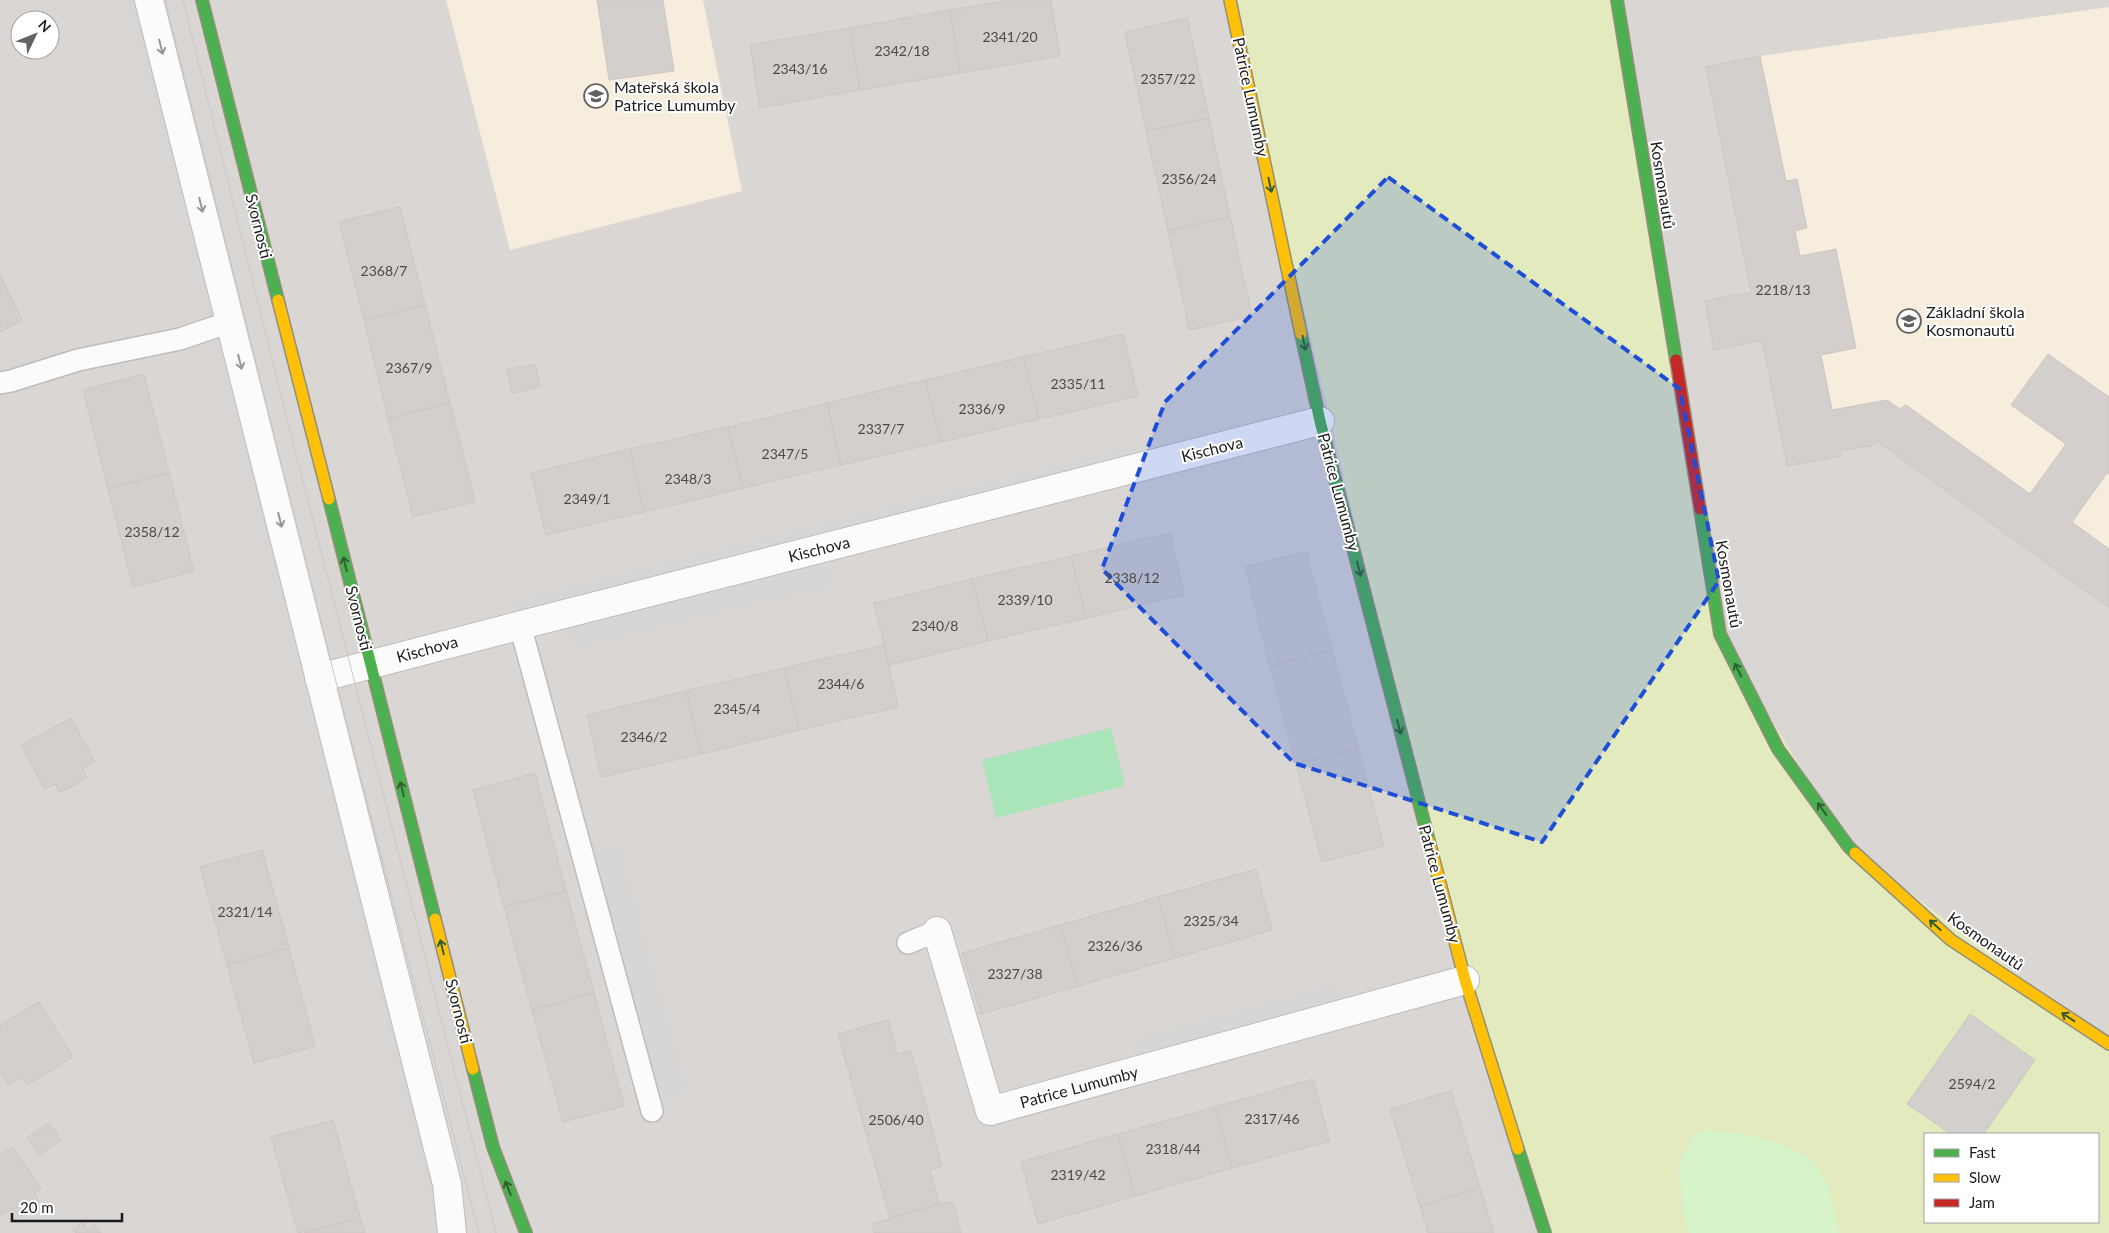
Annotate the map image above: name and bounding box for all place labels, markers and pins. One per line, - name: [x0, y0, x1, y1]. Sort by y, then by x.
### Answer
- place label: Mateřská škola Patrice Lumumby: [614, 77, 736, 114]
- school or university icon: Mateřská škola Patrice Lumumby: [583, 83, 609, 109]
- place label: Základní škola Kosmonautů: [1926, 302, 2025, 339]
- school or university icon: Základní škola Kosmonautů: [1896, 308, 1922, 334]

